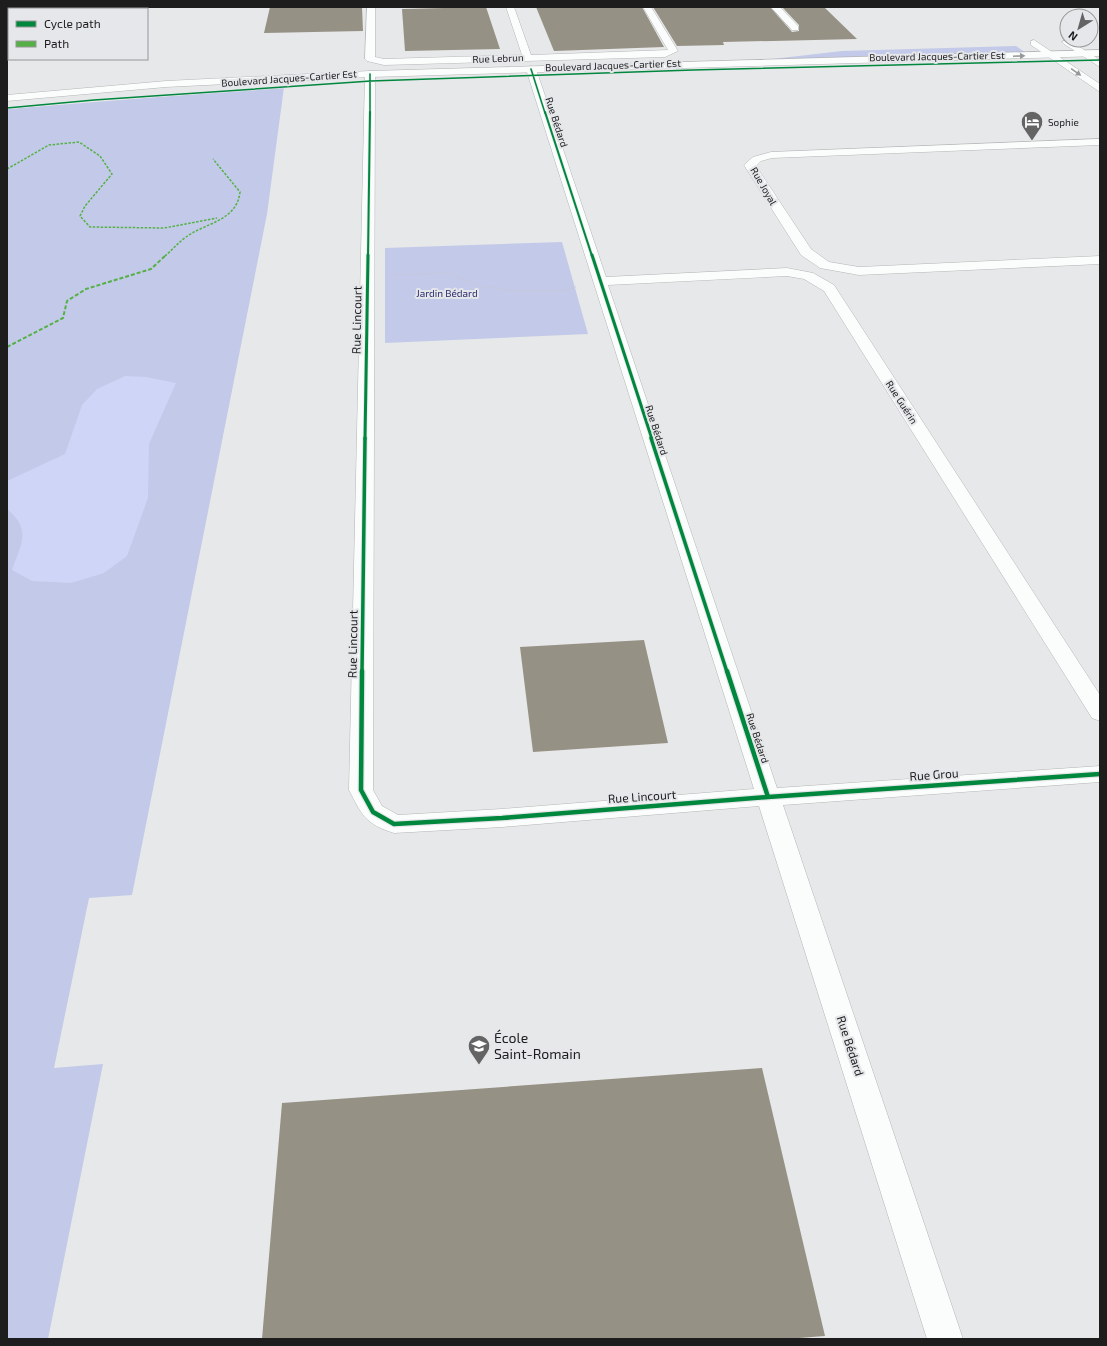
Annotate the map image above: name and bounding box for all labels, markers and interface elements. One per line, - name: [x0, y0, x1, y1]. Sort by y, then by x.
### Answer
- legend: [8, 8, 148, 60]
- north arrow: [1059, 8, 1099, 48]
- text: Cycle path: [44, 16, 101, 30]
- text: N: [1066, 29, 1080, 44]
- text: Path: [44, 36, 69, 50]
- street label: Boulevard Jacques-Cartier Est: [869, 49, 1005, 63]
- street label: Rue Lebrun: [472, 51, 524, 65]
- one-way arrow: [1013, 53, 1026, 59]
- street label: Boulevard Jacques-Cartier Est: [545, 57, 681, 73]
- street label: Boulevard Jacques-Cartier Est: [221, 67, 357, 89]
- one-way arrow: [1070, 68, 1081, 76]
- street label: Rue Bédard: [543, 95, 571, 149]
- hotel icon: Sophie: [1019, 109, 1045, 142]
- place label: Sophie: [1048, 116, 1079, 128]
- street label: Rue Joyal: [748, 165, 780, 207]
- street label: Rue Lincourt: [348, 285, 364, 354]
- park label: Jardin Bédard: [416, 287, 478, 299]
- street label: Rue Guérin: [884, 378, 921, 426]
- street label: Rue Bédard: [643, 403, 671, 457]
- street label: Rue Lincourt: [344, 609, 360, 678]
- street label: Rue Bédard: [744, 711, 772, 765]
- street label: Rue Grou: [909, 765, 959, 783]
- street label: Rue Lincourt: [607, 787, 677, 805]
- street label: Rue Bédard: [835, 1014, 867, 1077]
- place label: École Saint-Romain: [494, 1029, 581, 1062]
- school or university icon: École Saint-Romain: [466, 1033, 492, 1066]

